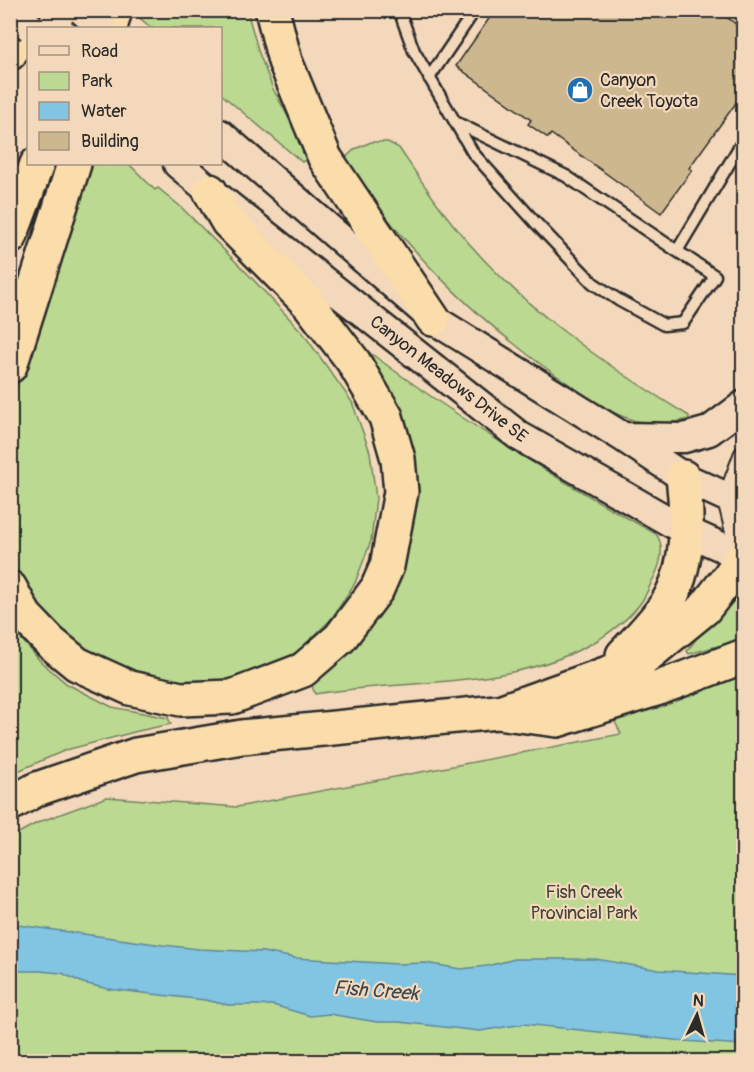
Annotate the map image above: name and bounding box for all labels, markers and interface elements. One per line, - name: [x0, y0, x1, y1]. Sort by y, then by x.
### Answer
- legend: [27, 27, 222, 165]
- text: Road: [81, 40, 118, 63]
- place label: Canyon Creek Toyota: [600, 69, 698, 113]
- text: Park: [81, 70, 113, 93]
- shop icon: Canyon Creek Toyota: [565, 75, 595, 105]
- text: Water: [81, 100, 127, 123]
- text: Building: [81, 130, 139, 153]
- street label: Canyon Meadows Drive SE: [365, 310, 532, 448]
- park label: Fish Creek Provincial Park: [530, 881, 638, 925]
- water label: Fish Creek: [332, 975, 421, 1006]
- north arrow: [667, 985, 727, 1045]
- text: N: [692, 991, 705, 1012]

